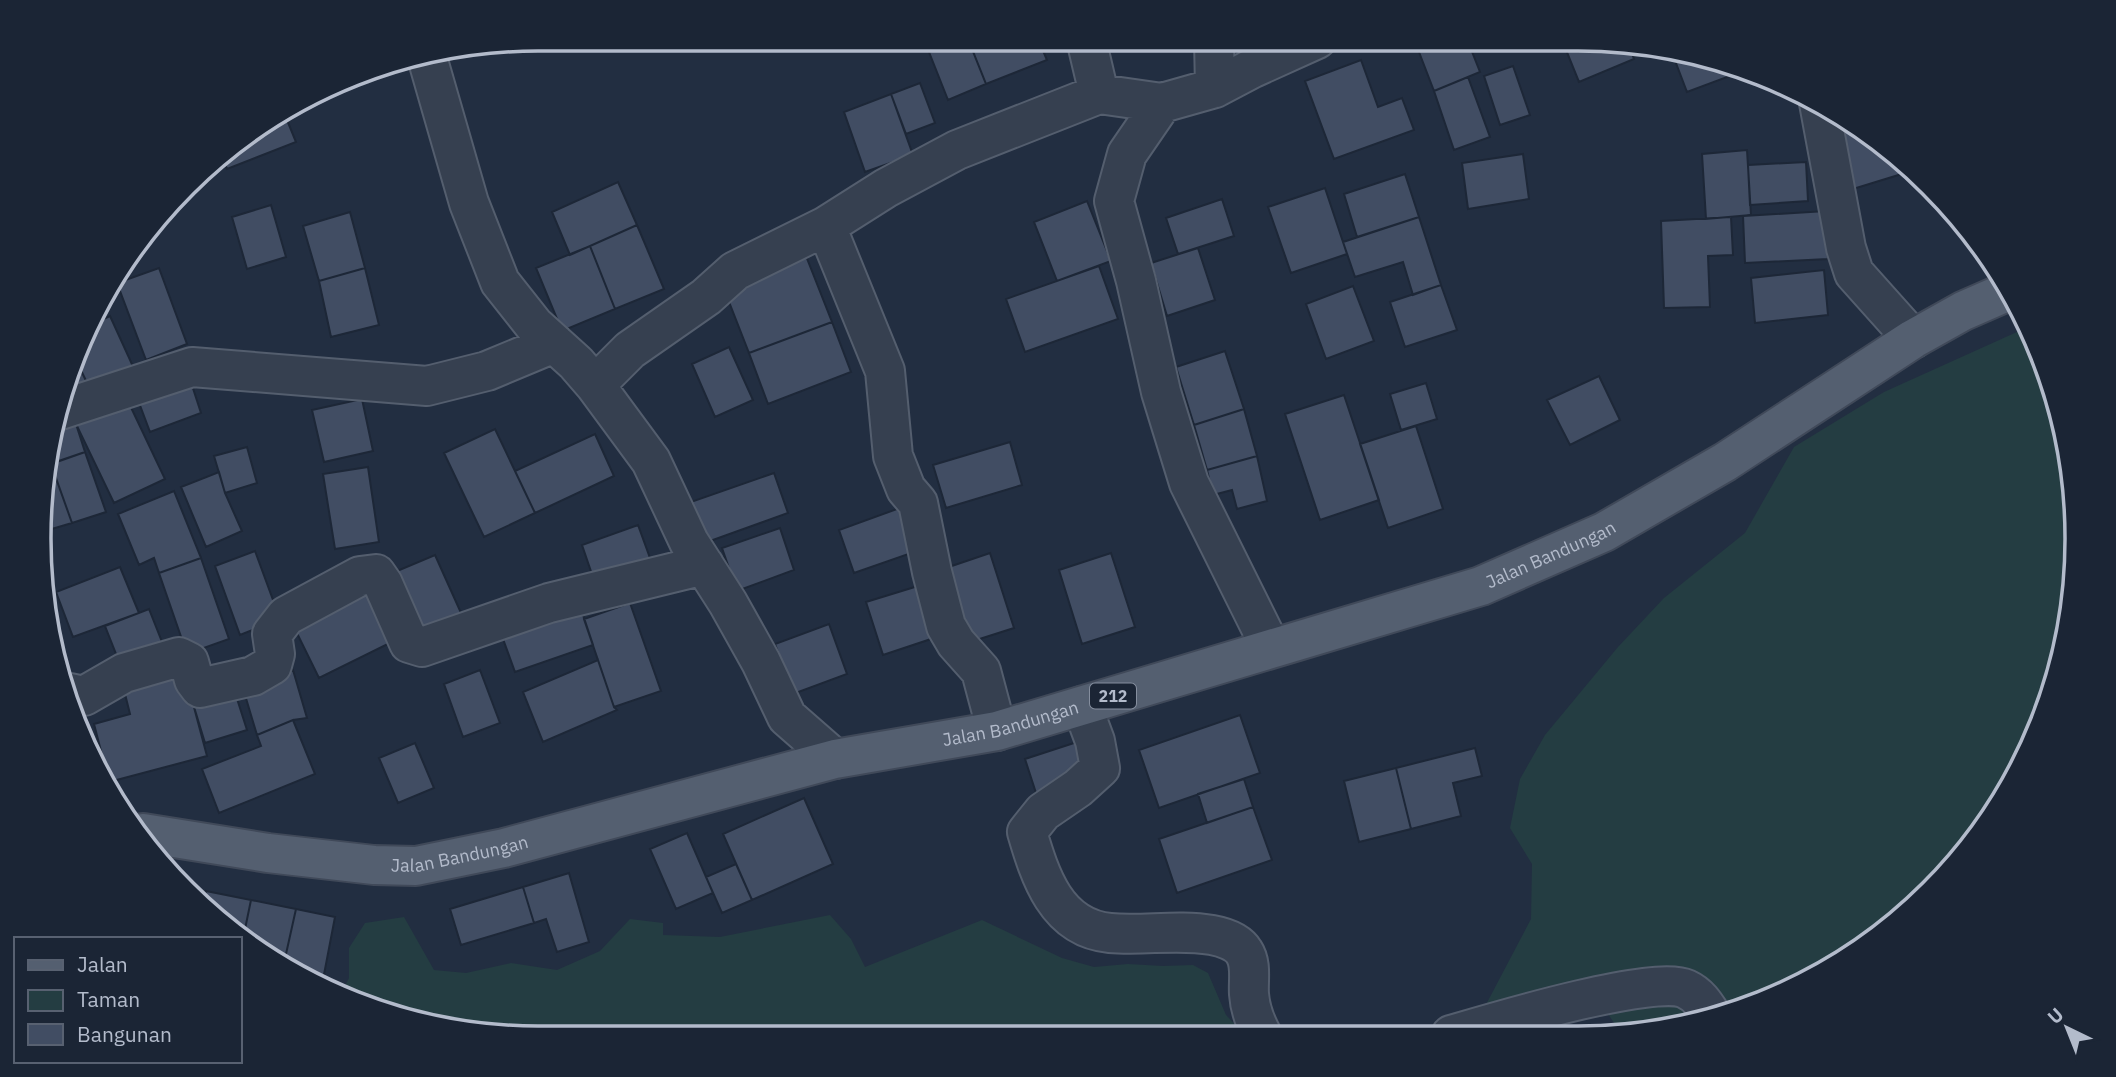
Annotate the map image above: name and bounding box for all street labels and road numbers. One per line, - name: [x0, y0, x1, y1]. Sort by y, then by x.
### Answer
- street label: Jalan Bandungan: [1482, 516, 1620, 593]
- road number: 212: [1090, 684, 1136, 708]
- street label: Jalan Bandungan: [941, 695, 1081, 751]
- street label: Jalan Bandungan: [391, 830, 531, 877]

